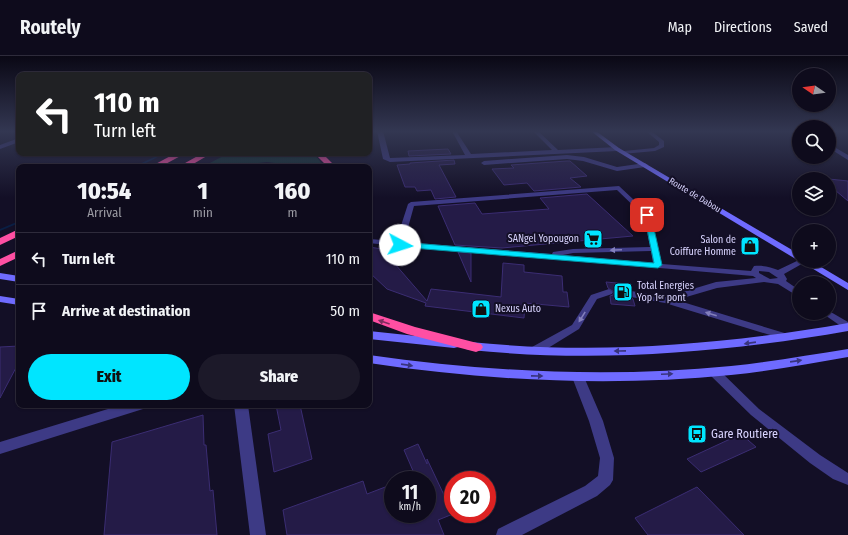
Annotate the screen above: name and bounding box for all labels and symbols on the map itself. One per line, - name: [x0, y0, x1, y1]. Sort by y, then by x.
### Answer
- north arrow: [792, 68, 836, 112]
- street label: Route de Dabou: [667, 176, 723, 214]
- pin: [630, 198, 664, 232]
- position arrow: [379, 224, 421, 266]
- supermarket icon: SANgel Yopougon: [582, 228, 604, 250]
- place label: SANgel Yopougon: [508, 233, 579, 245]
- place label: Salon de Coiffure Homme: [670, 234, 736, 258]
- shop icon: Salon de Coiffure Homme: [739, 235, 761, 257]
- one-way arrow: [609, 247, 622, 253]
- place label: Total Energies Yop 1ᵉʳ pont: [637, 280, 694, 304]
- fuel station icon: Total Energies Yop 1ᵉʳ pont: [612, 281, 634, 303]
- shop icon: Nexus Auto: [470, 298, 492, 320]
- place label: Nexus Auto: [495, 303, 541, 315]
- one-way arrow: [705, 311, 717, 317]
- one-way arrow: [578, 312, 586, 322]
- one-way arrow: [378, 319, 390, 325]
- one-way arrow: [744, 340, 756, 346]
- one-way arrow: [614, 348, 626, 355]
- one-way arrow: [790, 358, 802, 364]
- one-way arrow: [401, 362, 414, 368]
- one-way arrow: [661, 371, 673, 378]
- one-way arrow: [531, 373, 544, 379]
- bus stop icon: Gare Routiere: [686, 423, 708, 445]
- place label: Gare Routiere: [711, 427, 778, 441]
- speed limit sign: 20: [444, 471, 496, 523]

